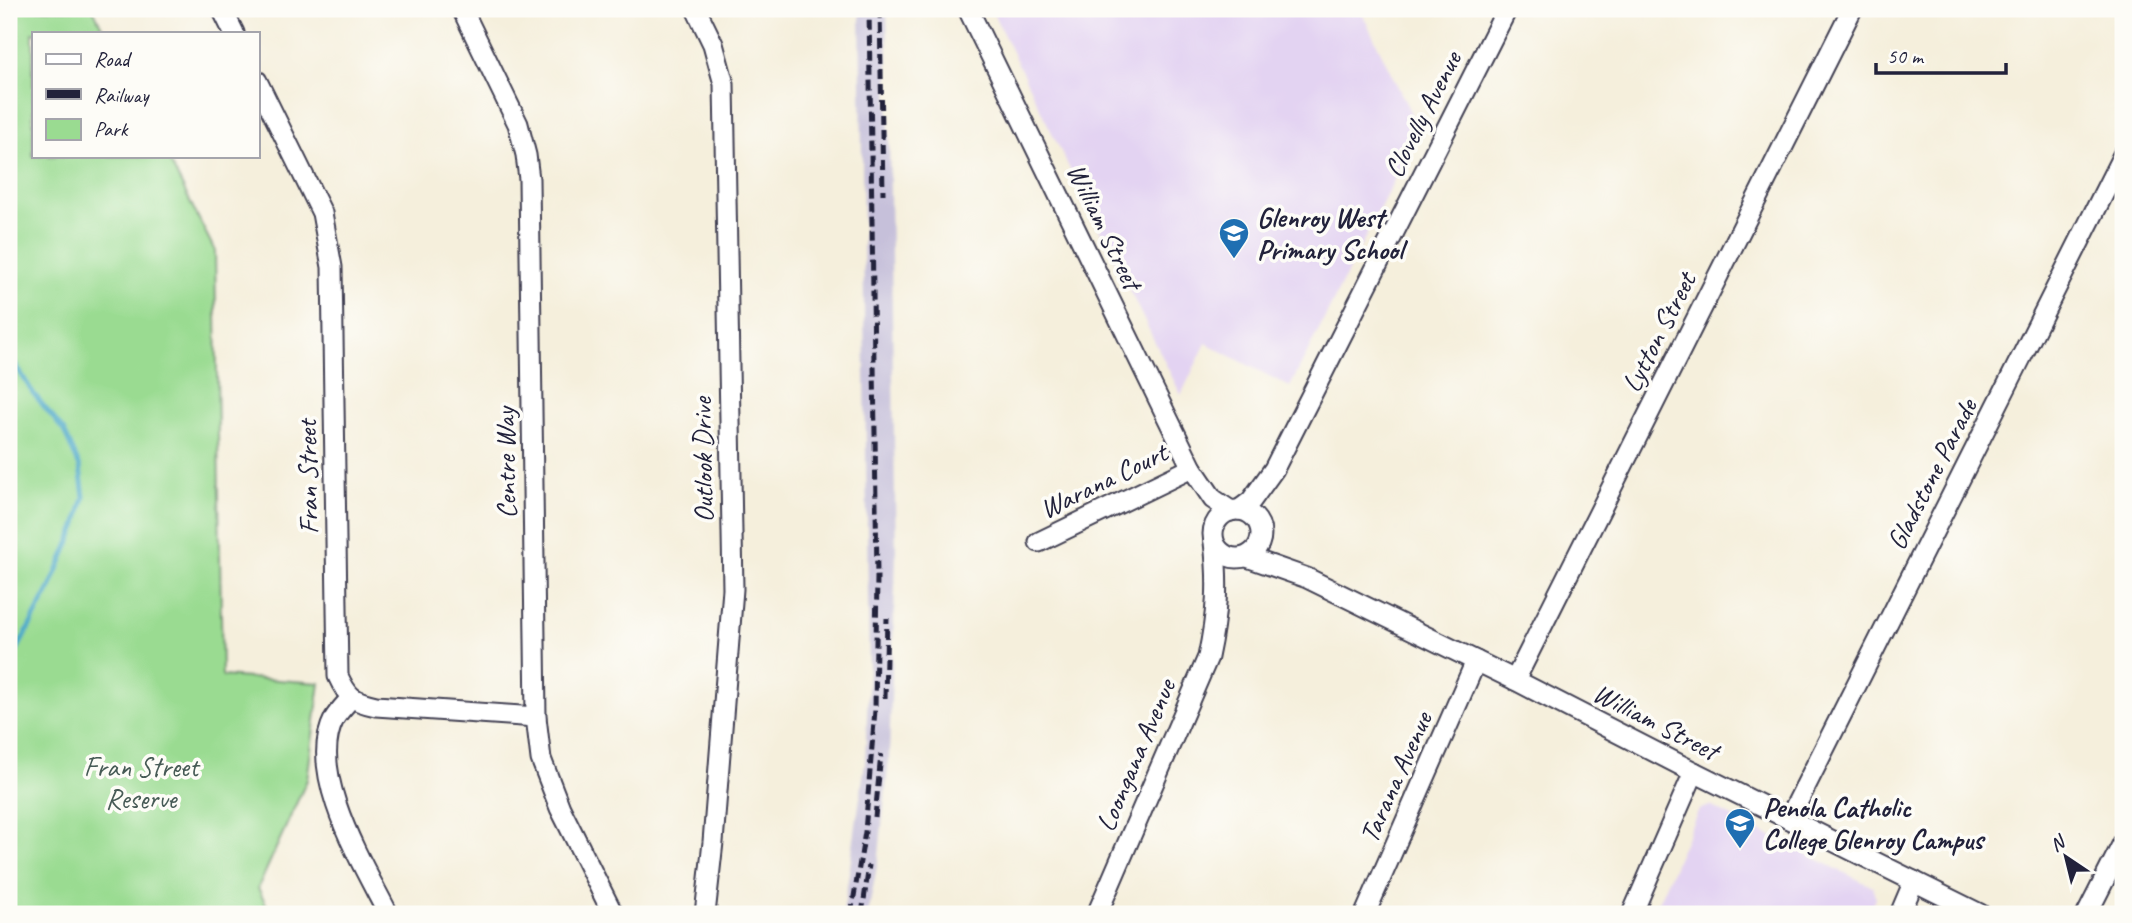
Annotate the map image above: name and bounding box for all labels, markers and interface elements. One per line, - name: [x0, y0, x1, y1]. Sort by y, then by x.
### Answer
- legend: [32, 32, 259, 158]
- scale bar: [1876, 32, 2006, 76]
- text: 50 m: [1887, 43, 1925, 69]
- street label: Clovelly Avenue: [1376, 44, 1470, 183]
- text: Road: [94, 46, 133, 72]
- text: Railway: [94, 82, 150, 108]
- text: Park: [94, 116, 129, 142]
- street label: William Street: [1059, 157, 1152, 298]
- place label: Glenroy West Primary School: [1257, 200, 1409, 267]
- school or university icon: Glenroy West Primary School: [1217, 216, 1251, 260]
- street label: Lytton Street: [1614, 264, 1705, 398]
- street label: Gladstone Parade: [1878, 391, 1985, 555]
- street label: Outlook Drive: [684, 395, 721, 523]
- street label: Centre Way: [487, 405, 524, 519]
- street label: Fran Street: [289, 417, 326, 534]
- street label: Warana Court: [1034, 433, 1175, 526]
- street label: Loongana Avenue: [1088, 672, 1184, 836]
- street label: William Street: [1587, 675, 1728, 770]
- street label: Tarana Avenue: [1351, 705, 1441, 848]
- park label: Fran Street Reserve: [84, 749, 201, 816]
- place label: Penola Catholic College Glenroy Campus: [1763, 790, 1986, 857]
- school or university icon: Penola Catholic College Glenroy Campus: [1723, 806, 1757, 850]
- north arrow: [2030, 822, 2100, 892]
- text: N: [2045, 829, 2071, 857]

